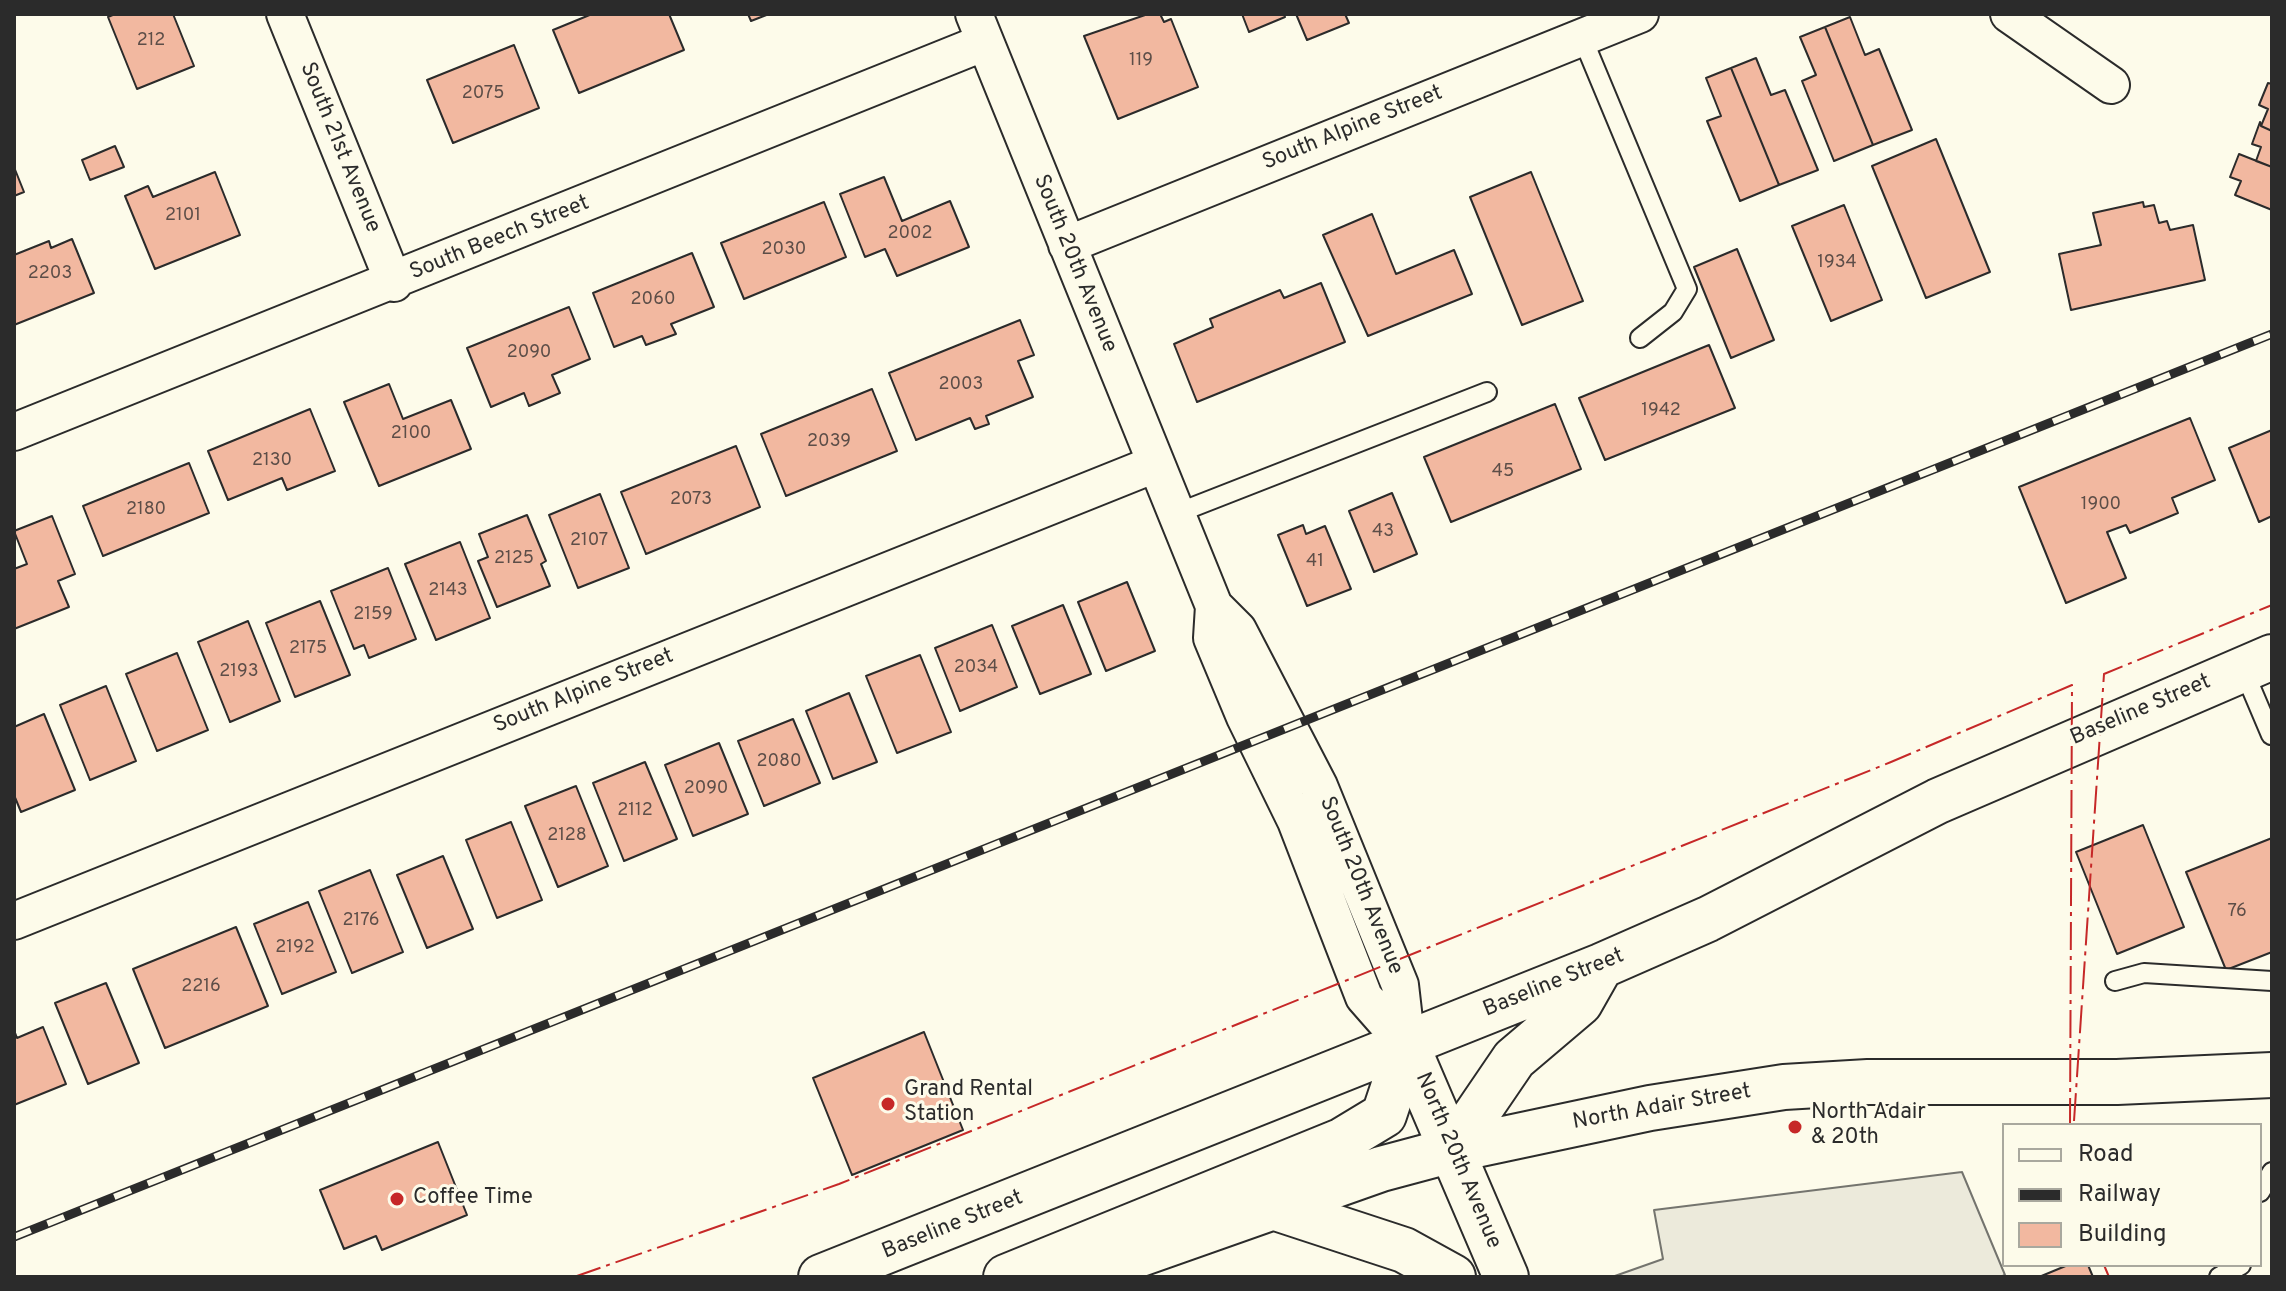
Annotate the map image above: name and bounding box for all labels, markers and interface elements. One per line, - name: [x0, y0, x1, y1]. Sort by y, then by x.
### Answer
- house number: 212: [137, 30, 165, 52]
- house number: 119: [1129, 50, 1153, 72]
- street label: South 21st Avenue: [293, 59, 385, 237]
- street label: South Alpine Street: [1259, 81, 1447, 177]
- house number: 2075: [462, 83, 504, 105]
- street label: South 20th Avenue: [1026, 171, 1122, 357]
- street label: South Beech Street: [406, 191, 594, 287]
- house number: 2101: [165, 205, 201, 227]
- house number: 2002: [888, 223, 932, 245]
- house number: 2030: [762, 239, 806, 261]
- house number: 1934: [1817, 252, 1857, 274]
- house number: 2203: [28, 263, 72, 285]
- house number: 2060: [631, 289, 675, 311]
- house number: 2090: [507, 342, 551, 364]
- house number: 2003: [939, 374, 983, 396]
- house number: 1942: [1641, 400, 1681, 422]
- house number: 2100: [391, 423, 431, 445]
- house number: 2039: [807, 431, 851, 453]
- house number: 2130: [252, 450, 292, 472]
- house number: 45: [1492, 461, 1514, 483]
- house number: 2073: [670, 489, 712, 511]
- house number: 1900: [2081, 494, 2121, 516]
- house number: 2180: [126, 499, 166, 521]
- house number: 43: [1372, 521, 1394, 543]
- house number: 2107: [570, 530, 608, 552]
- house number: 2125: [494, 548, 534, 570]
- house number: 41: [1306, 551, 1324, 573]
- house number: 2143: [428, 580, 468, 602]
- house number: 2159: [353, 604, 393, 626]
- house number: 2175: [289, 638, 327, 660]
- street label: South Alpine Street: [490, 644, 678, 740]
- house number: 2034: [954, 657, 998, 679]
- house number: 2193: [219, 661, 259, 683]
- street label: Baseline Street: [2067, 670, 2215, 752]
- house number: 2080: [757, 751, 801, 773]
- house number: 2090: [684, 778, 728, 800]
- street label: South 20th Avenue: [1312, 793, 1408, 979]
- house number: 2112: [617, 800, 653, 822]
- house number: 2128: [547, 825, 587, 847]
- house number: 76: [2227, 901, 2247, 923]
- house number: 2176: [343, 910, 379, 932]
- house number: 2192: [275, 937, 315, 959]
- street label: Baseline Street: [1480, 944, 1628, 1024]
- house number: 2216: [181, 976, 221, 998]
- street label: North 20th Avenue: [1408, 1069, 1506, 1253]
- place label: Grand Rental Station: [904, 1078, 1033, 1130]
- street label: North Adair Street: [1571, 1079, 1753, 1137]
- marker: Grand Rental Station: [879, 1095, 897, 1113]
- place label: North Adair & 20th: [1811, 1101, 1926, 1152]
- marker: North Adair & 20th: [1786, 1118, 1804, 1136]
- legend: [2002, 1123, 2262, 1267]
- text: Road: [2078, 1140, 2134, 1170]
- text: Railway: [2078, 1180, 2161, 1210]
- place label: Coffee Time: [413, 1186, 533, 1212]
- street label: Baseline Street: [879, 1186, 1027, 1266]
- marker: Coffee Time: [388, 1190, 406, 1208]
- text: Building: [2078, 1220, 2167, 1250]

